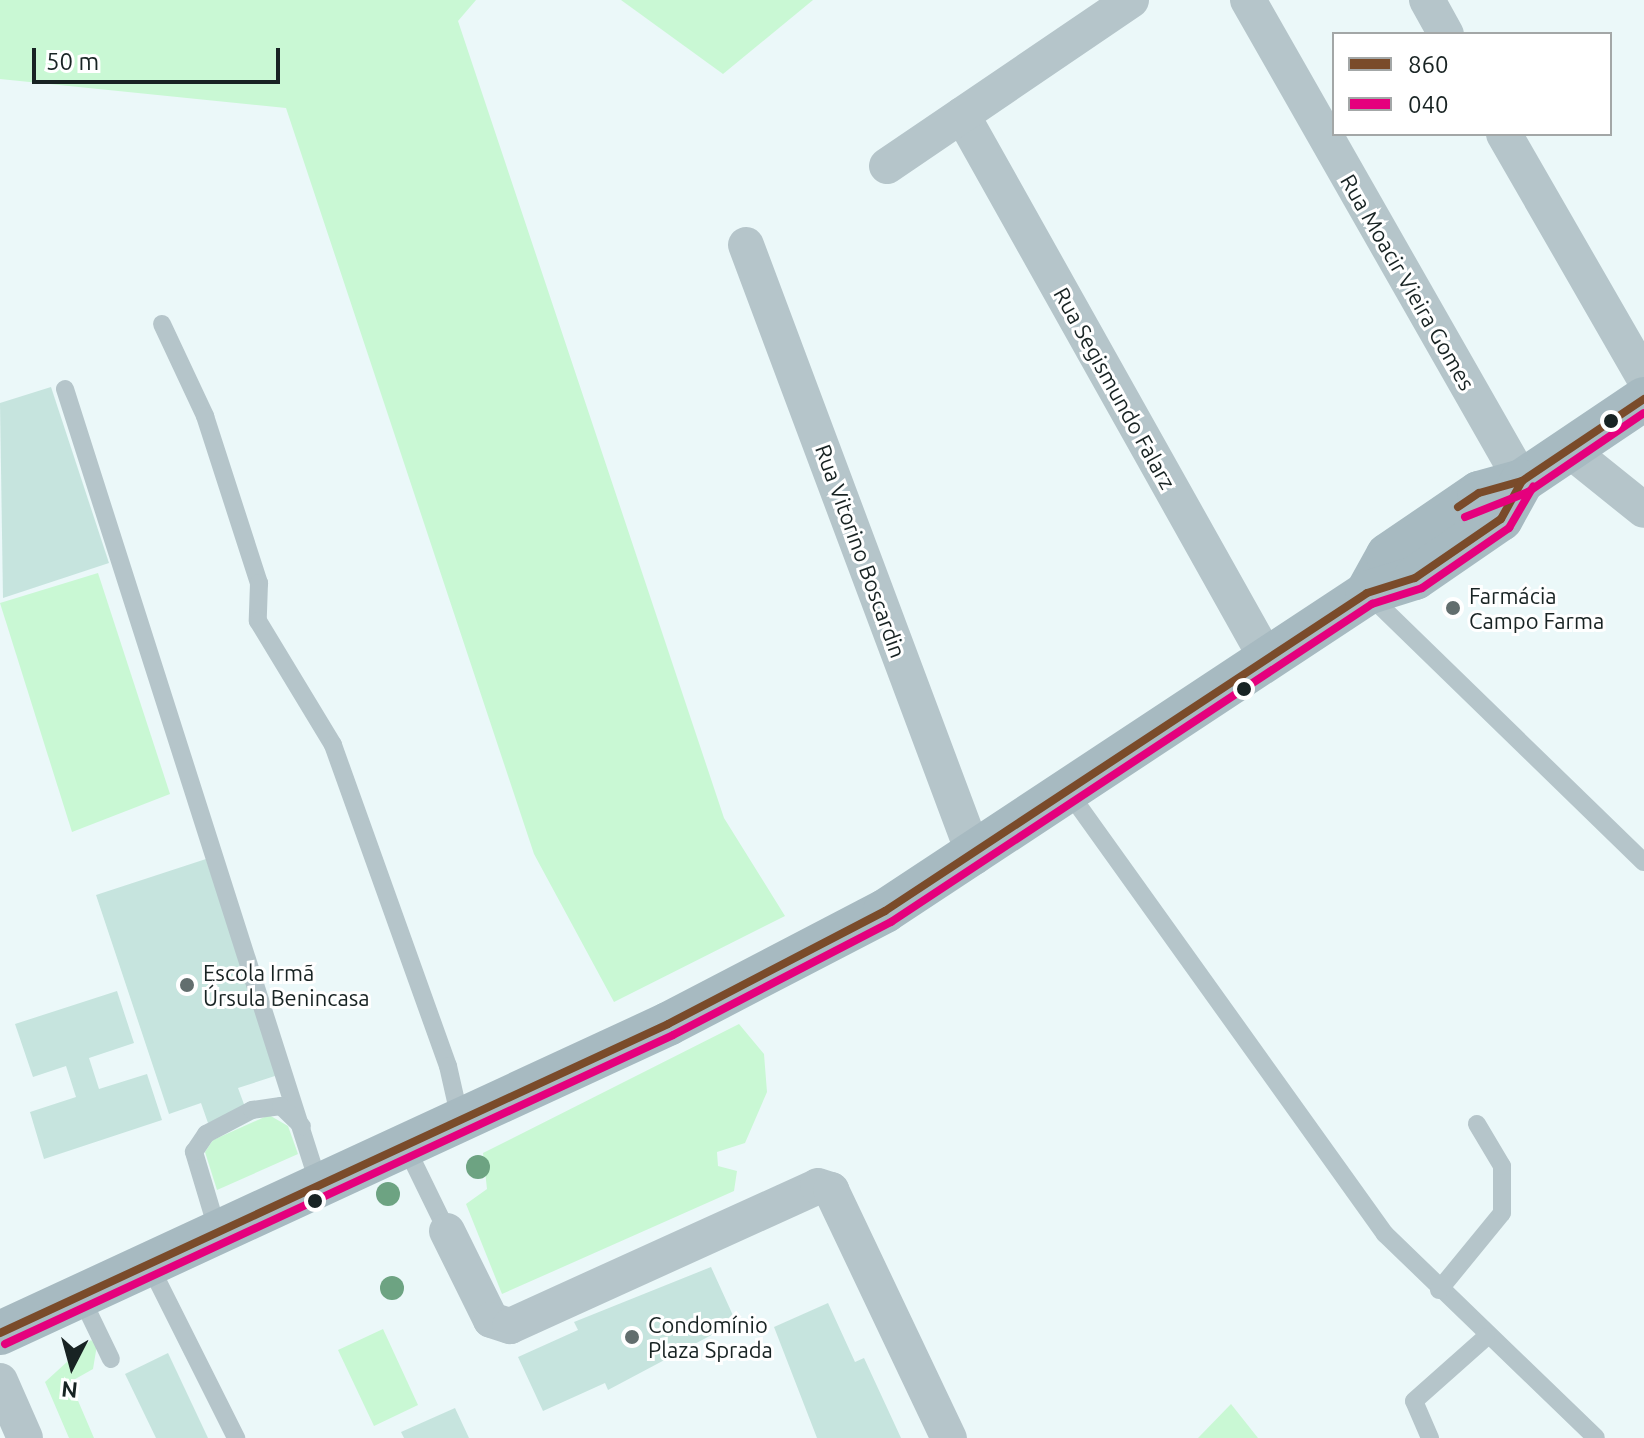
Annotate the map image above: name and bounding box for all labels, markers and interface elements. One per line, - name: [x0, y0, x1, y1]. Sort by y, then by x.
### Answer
- scale bar: [36, 32, 284, 82]
- legend: [1332, 32, 1612, 136]
- text: 50 m: [46, 48, 99, 75]
- text: 860: [1408, 51, 1449, 78]
- text: 040: [1408, 91, 1449, 118]
- street label: Rua Moacir Vieira Gomes: [1335, 169, 1481, 395]
- street label: Rua Segismundo Falarz: [1049, 283, 1181, 493]
- unlabelled marker: [1603, 413, 1619, 429]
- street label: Rua Vitorino Boscardin: [810, 441, 912, 661]
- place label: Farmácia Campo Farma: [1469, 582, 1604, 634]
- marker: Farmácia Campo Farma: [1444, 599, 1462, 617]
- unlabelled marker: [1236, 681, 1252, 697]
- place label: Escola Irmã Úrsula Benincasa: [203, 959, 370, 1010]
- marker: Escola Irmã Úrsula Benincasa: [178, 976, 196, 994]
- unlabelled marker: [307, 1193, 323, 1209]
- place label: Condomínio Plaza Sprada: [648, 1311, 773, 1362]
- north arrow: [32, 1326, 112, 1406]
- marker: Condomínio Plaza Sprada: [623, 1328, 641, 1346]
- text: N: [60, 1377, 79, 1404]

